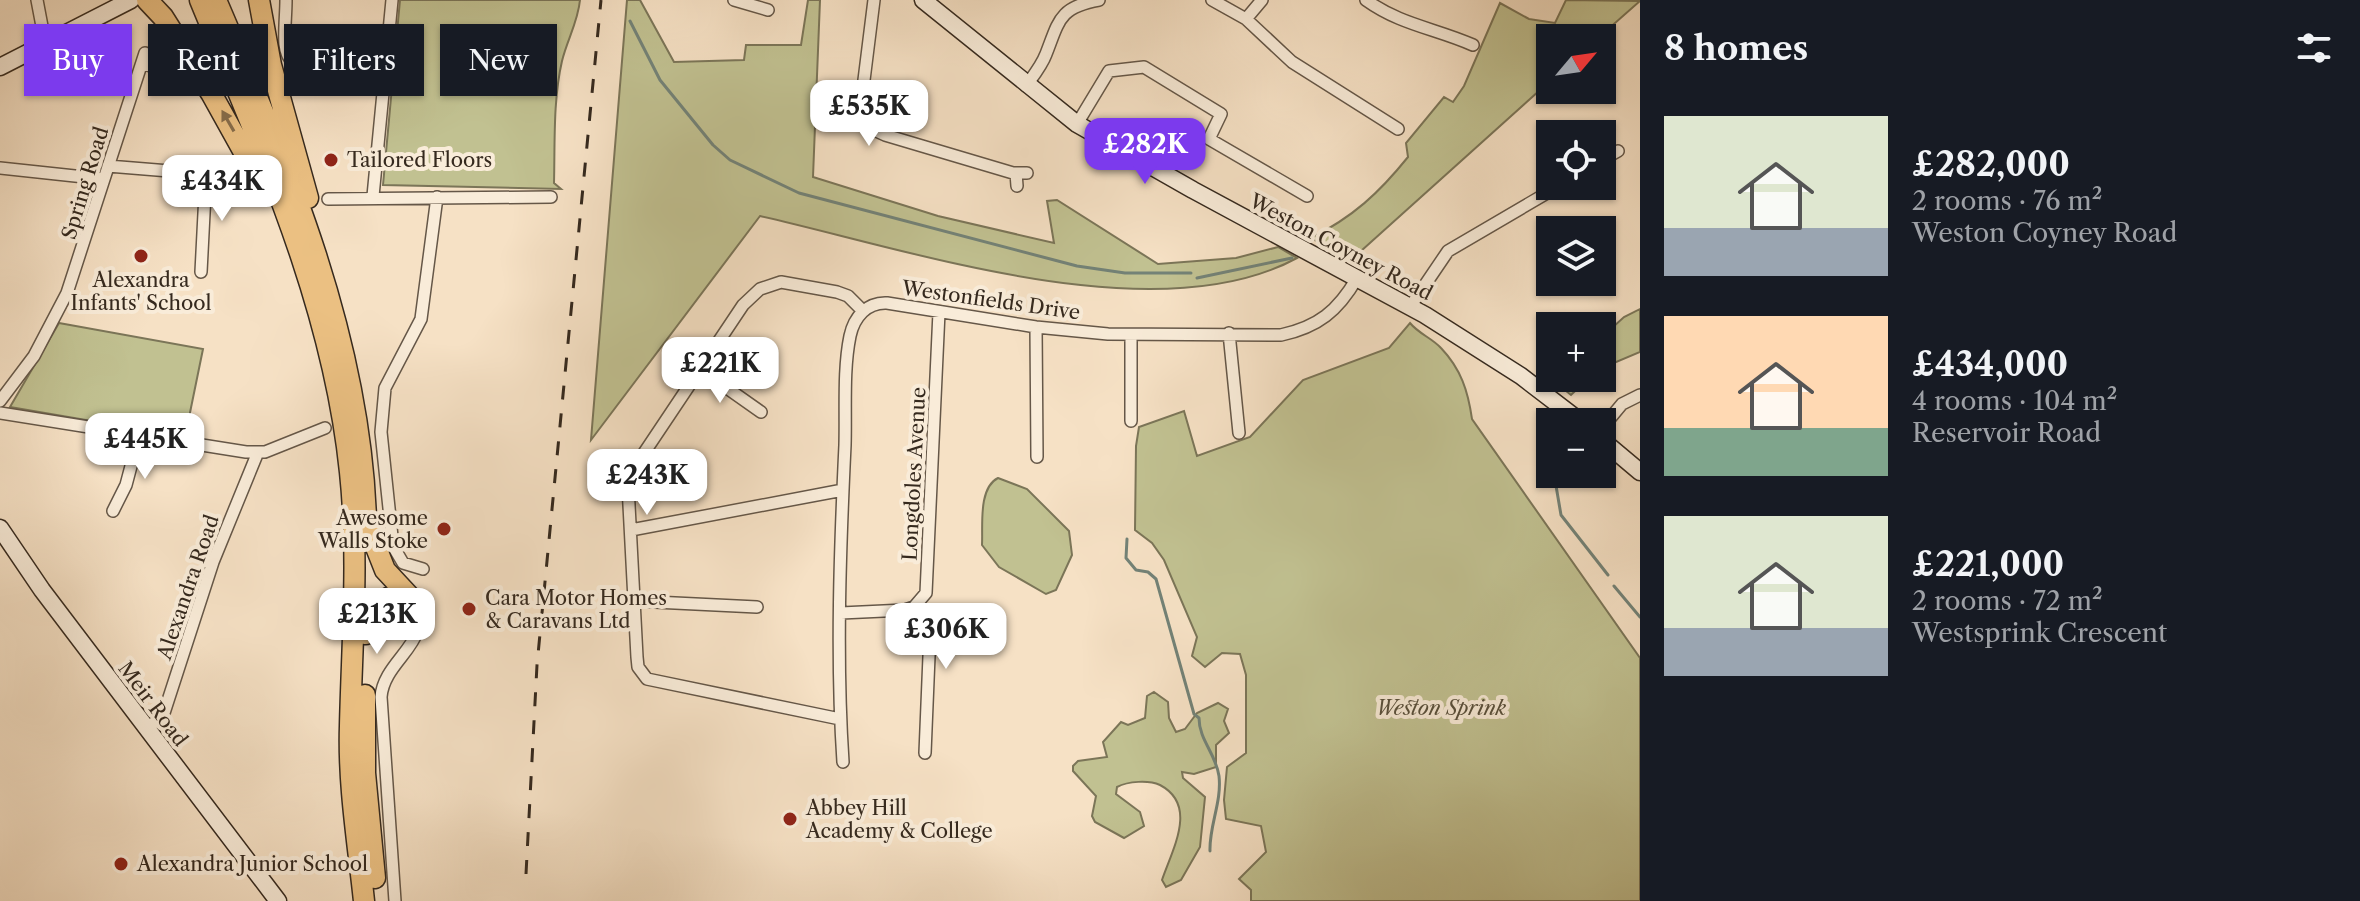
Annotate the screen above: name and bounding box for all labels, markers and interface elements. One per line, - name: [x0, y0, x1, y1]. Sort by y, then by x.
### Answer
- chip: Buy: [24, 24, 132, 96]
- chip: Rent: [148, 24, 268, 96]
- chip: Filters: [284, 24, 424, 96]
- chip: New: [440, 24, 557, 96]
- north arrow: [1536, 24, 1616, 104]
- map controls: [1536, 24, 1616, 488]
- icon: filters: [2292, 26, 2336, 70]
- text: 8 homes: [1664, 27, 1808, 69]
- pin: £535K: [813, 80, 925, 148]
- text: £535K: [828, 90, 910, 122]
- one-way arrow: [221, 110, 235, 133]
- pin: £282K: [1089, 118, 1201, 186]
- button: locate: [1536, 120, 1616, 200]
- street label: Spring Road: [56, 124, 114, 242]
- text: £282K: [1103, 128, 1187, 160]
- text: £282,000: [1912, 143, 2070, 185]
- place label: Tailored Floors: [347, 148, 492, 172]
- icon: home: [1728, 148, 1824, 244]
- marker: Tailored Floors: [322, 151, 340, 169]
- pin: £434K: [166, 155, 278, 223]
- text: £434K: [180, 165, 264, 197]
- text: 2 rooms · 76 m²: [1912, 185, 2102, 217]
- street label: Weston Coyney Road: [1244, 188, 1437, 305]
- button: layers: [1536, 216, 1616, 296]
- text: Weston Coyney Road: [1912, 217, 2177, 249]
- marker: Alexandra Infants' School: [132, 247, 150, 265]
- place label: Alexandra Infants' School: [71, 268, 212, 315]
- street label: Westonfields Drive: [899, 275, 1082, 324]
- button: +: [1536, 312, 1616, 392]
- pin: £221K: [664, 337, 776, 405]
- text: £434,000: [1912, 343, 2068, 385]
- text: £221K: [680, 347, 760, 379]
- icon: home: [1728, 348, 1824, 444]
- text: 4 rooms · 104 m²: [1912, 385, 2117, 417]
- street label: Longdoles Avenue: [897, 386, 931, 562]
- button: −: [1536, 408, 1616, 488]
- pin: £445K: [89, 413, 201, 481]
- text: Reservoir Road: [1912, 417, 2101, 449]
- text: £445K: [103, 423, 187, 455]
- pin: £243K: [591, 449, 703, 517]
- text: £243K: [605, 459, 689, 491]
- place label: Awesome Walls Stoke: [317, 506, 428, 553]
- street label: Alexandra Road: [152, 511, 224, 663]
- marker: Awesome Walls Stoke: [435, 520, 453, 538]
- text: £221,000: [1912, 543, 2064, 585]
- icon: home: [1728, 548, 1824, 644]
- text: 2 rooms · 72 m²: [1912, 585, 2103, 617]
- place label: Cara Motor Homes & Caravans Ltd: [485, 586, 667, 633]
- pin: £213K: [321, 588, 433, 656]
- text: £213K: [337, 598, 417, 630]
- marker: Cara Motor Homes & Caravans Ltd: [460, 600, 478, 618]
- pin: £306K: [890, 603, 1002, 671]
- text: £306K: [903, 613, 989, 645]
- text: Westsprink Crescent: [1912, 617, 2167, 649]
- street label: Meir Road: [113, 657, 193, 751]
- park label: Weston Sprink: [1376, 696, 1507, 720]
- place label: Abbey Hill Academy & College: [805, 796, 993, 843]
- marker: Abbey Hill Academy & College: [781, 810, 799, 828]
- place label: Alexandra Junior School: [136, 852, 368, 876]
- marker: Alexandra Junior School: [112, 855, 130, 873]

